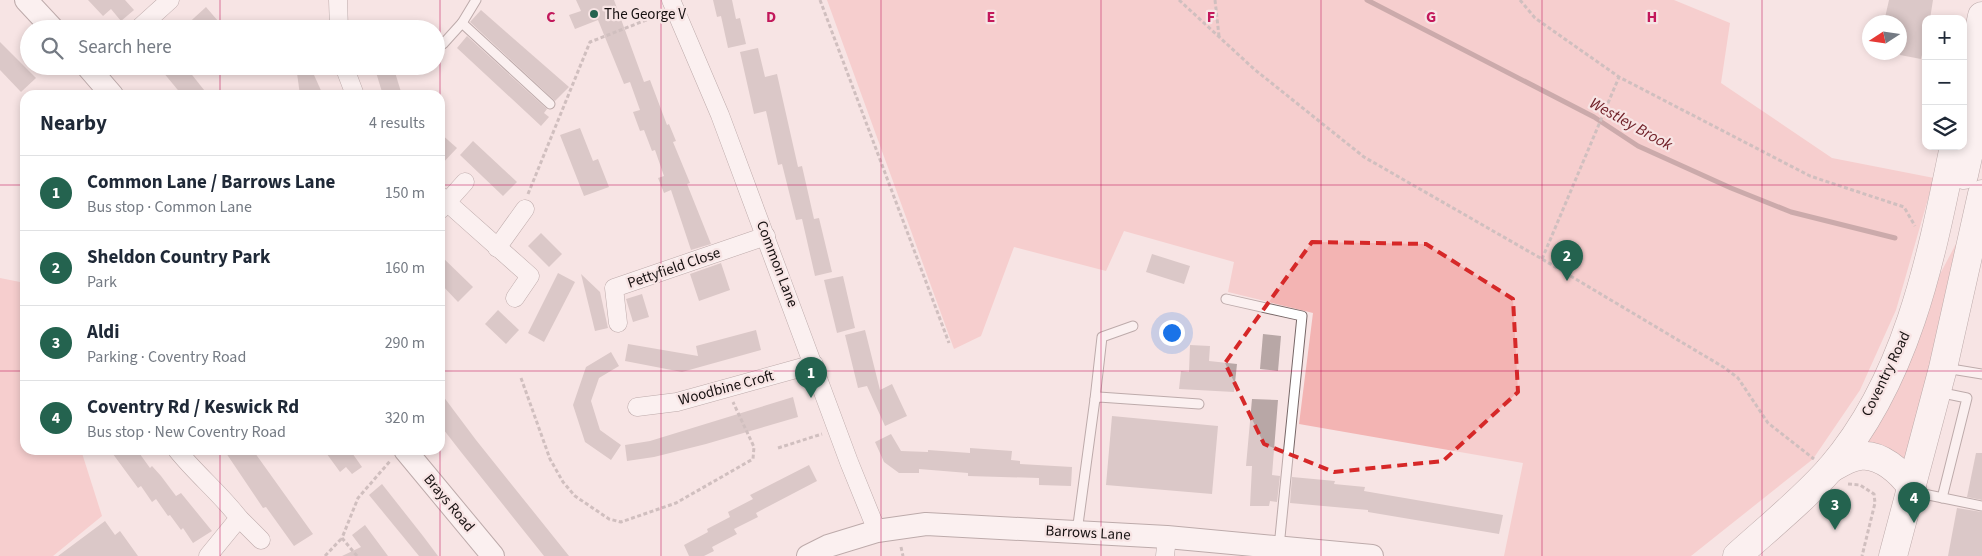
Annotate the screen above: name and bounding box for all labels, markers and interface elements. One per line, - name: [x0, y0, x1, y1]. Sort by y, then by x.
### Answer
- place label: The George V: [604, 4, 686, 25]
- text: C: [546, 6, 556, 28]
- text: D: [766, 6, 776, 28]
- text: E: [987, 6, 995, 28]
- text: F: [1207, 6, 1215, 28]
- text: G: [1426, 6, 1436, 28]
- text: H: [1647, 6, 1657, 28]
- marker: The George V: [588, 8, 600, 20]
- north arrow: [1862, 15, 1907, 60]
- map controls: [1922, 15, 1967, 150]
- button: +: [1922, 15, 1967, 60]
- search box: [20, 20, 445, 75]
- icon: search: [38, 34, 66, 62]
- text: Search here: [78, 34, 172, 61]
- button: −: [1922, 60, 1967, 105]
- water label: Westley Brook: [1586, 92, 1677, 156]
- button: layers: [1922, 105, 1967, 150]
- text: Nearby: [40, 108, 107, 138]
- text: 4 results: [369, 112, 425, 134]
- text: Common Lane / Barrows Lane: [87, 169, 335, 196]
- text: 1: [52, 182, 60, 204]
- text: 150 m: [385, 182, 425, 204]
- text: Bus stop · Common Lane: [87, 196, 252, 218]
- street label: Common Lane: [751, 218, 803, 310]
- pin: 2: [1551, 240, 1583, 281]
- street label: Pettyfield Close: [625, 242, 723, 294]
- text: Sheldon Country Park: [87, 244, 270, 271]
- text: 2: [52, 257, 60, 279]
- text: 160 m: [385, 257, 425, 279]
- text: Park: [87, 271, 117, 293]
- text: Aldi: [87, 319, 119, 346]
- your location: [1159, 320, 1185, 346]
- street label: Coventry Road: [1856, 328, 1916, 420]
- text: 3: [52, 332, 60, 354]
- text: 290 m: [385, 332, 425, 354]
- text: Parking · Coventry Road: [87, 346, 246, 368]
- pin: 1: [795, 357, 827, 398]
- street label: Woodbine Croft: [676, 365, 776, 411]
- text: Coventry Rd / Keswick Rd: [87, 394, 299, 421]
- text: 4: [52, 407, 60, 429]
- text: 320 m: [385, 407, 425, 429]
- text: Bus stop · New Coventry Road: [87, 421, 286, 443]
- street label: Brays Road: [419, 470, 479, 536]
- pin: 4: [1898, 482, 1930, 523]
- pin: 3: [1819, 489, 1851, 530]
- street label: Barrows Lane: [1045, 520, 1131, 546]

